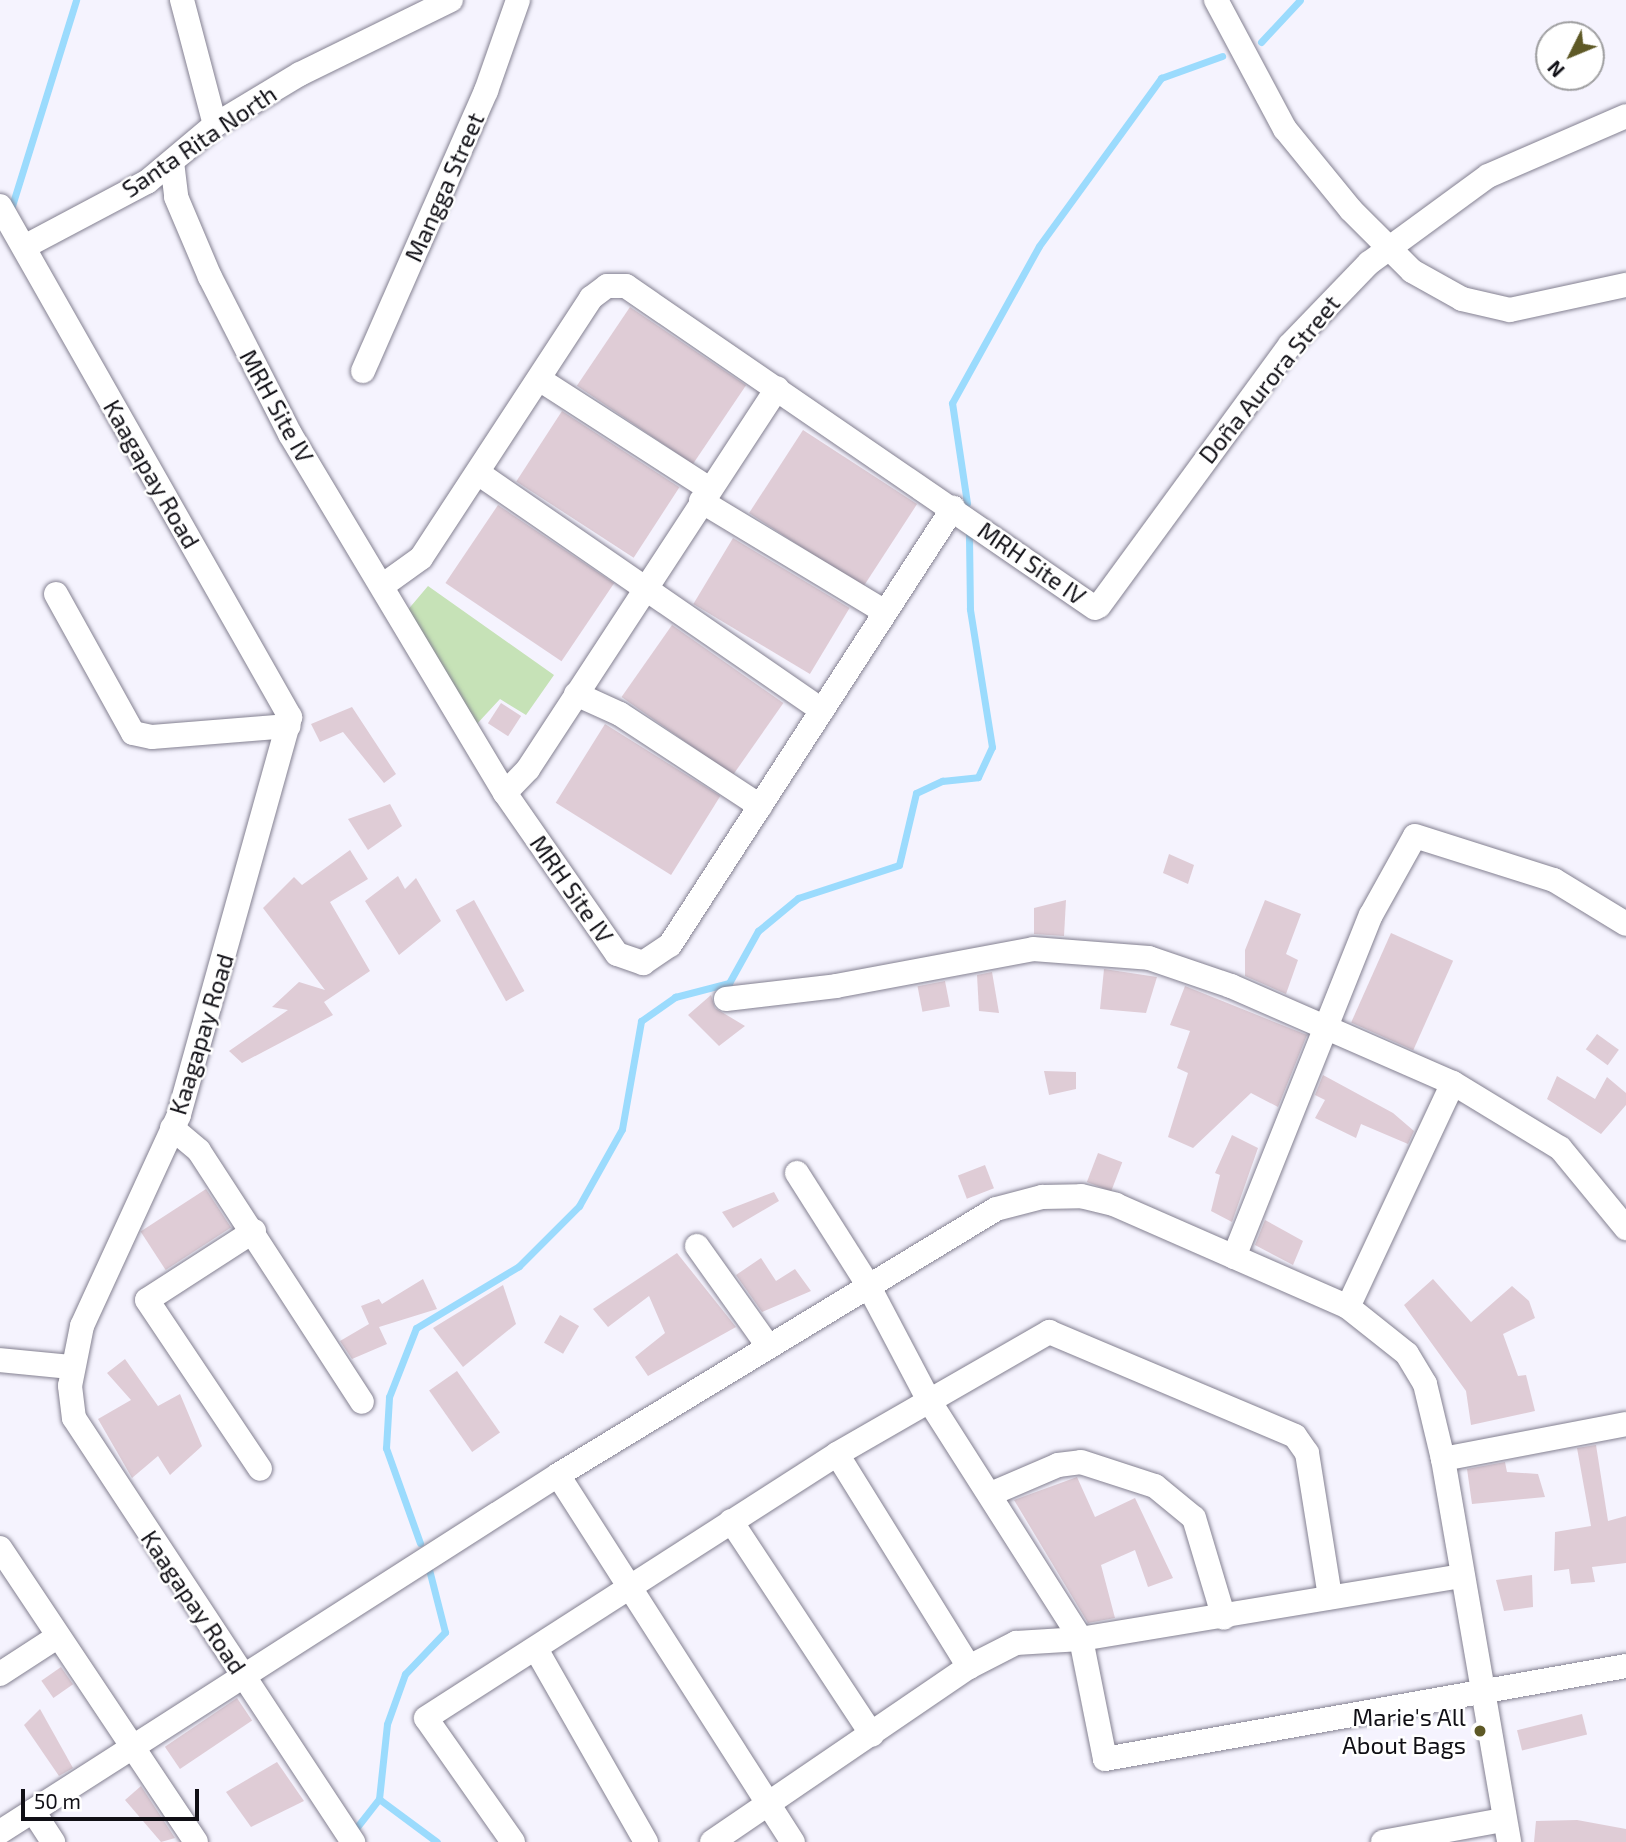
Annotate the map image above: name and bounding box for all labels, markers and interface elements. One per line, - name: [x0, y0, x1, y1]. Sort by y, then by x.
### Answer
- north arrow: [1535, 21, 1605, 91]
- text: N: [1543, 56, 1569, 82]
- street label: Santa Rita North: [116, 79, 282, 203]
- street label: Mangga Street: [398, 108, 490, 266]
- street label: Doña Aurora Street: [1192, 289, 1346, 469]
- street label: MRH Site IV: [234, 344, 320, 468]
- street label: Kaagapay Road: [98, 394, 206, 554]
- street label: MRH Site IV: [973, 515, 1091, 611]
- street label: MRH Site IV: [524, 830, 620, 948]
- street label: Kaagapay Road: [163, 950, 239, 1118]
- street label: Kaagapay Road: [135, 1525, 253, 1679]
- place label: Marie's All About Bags: [1342, 1703, 1466, 1759]
- marker: Marie's All About Bags: [1472, 1723, 1488, 1739]
- scale bar: [24, 1776, 203, 1820]
- text: 50 m: [34, 1788, 81, 1813]

